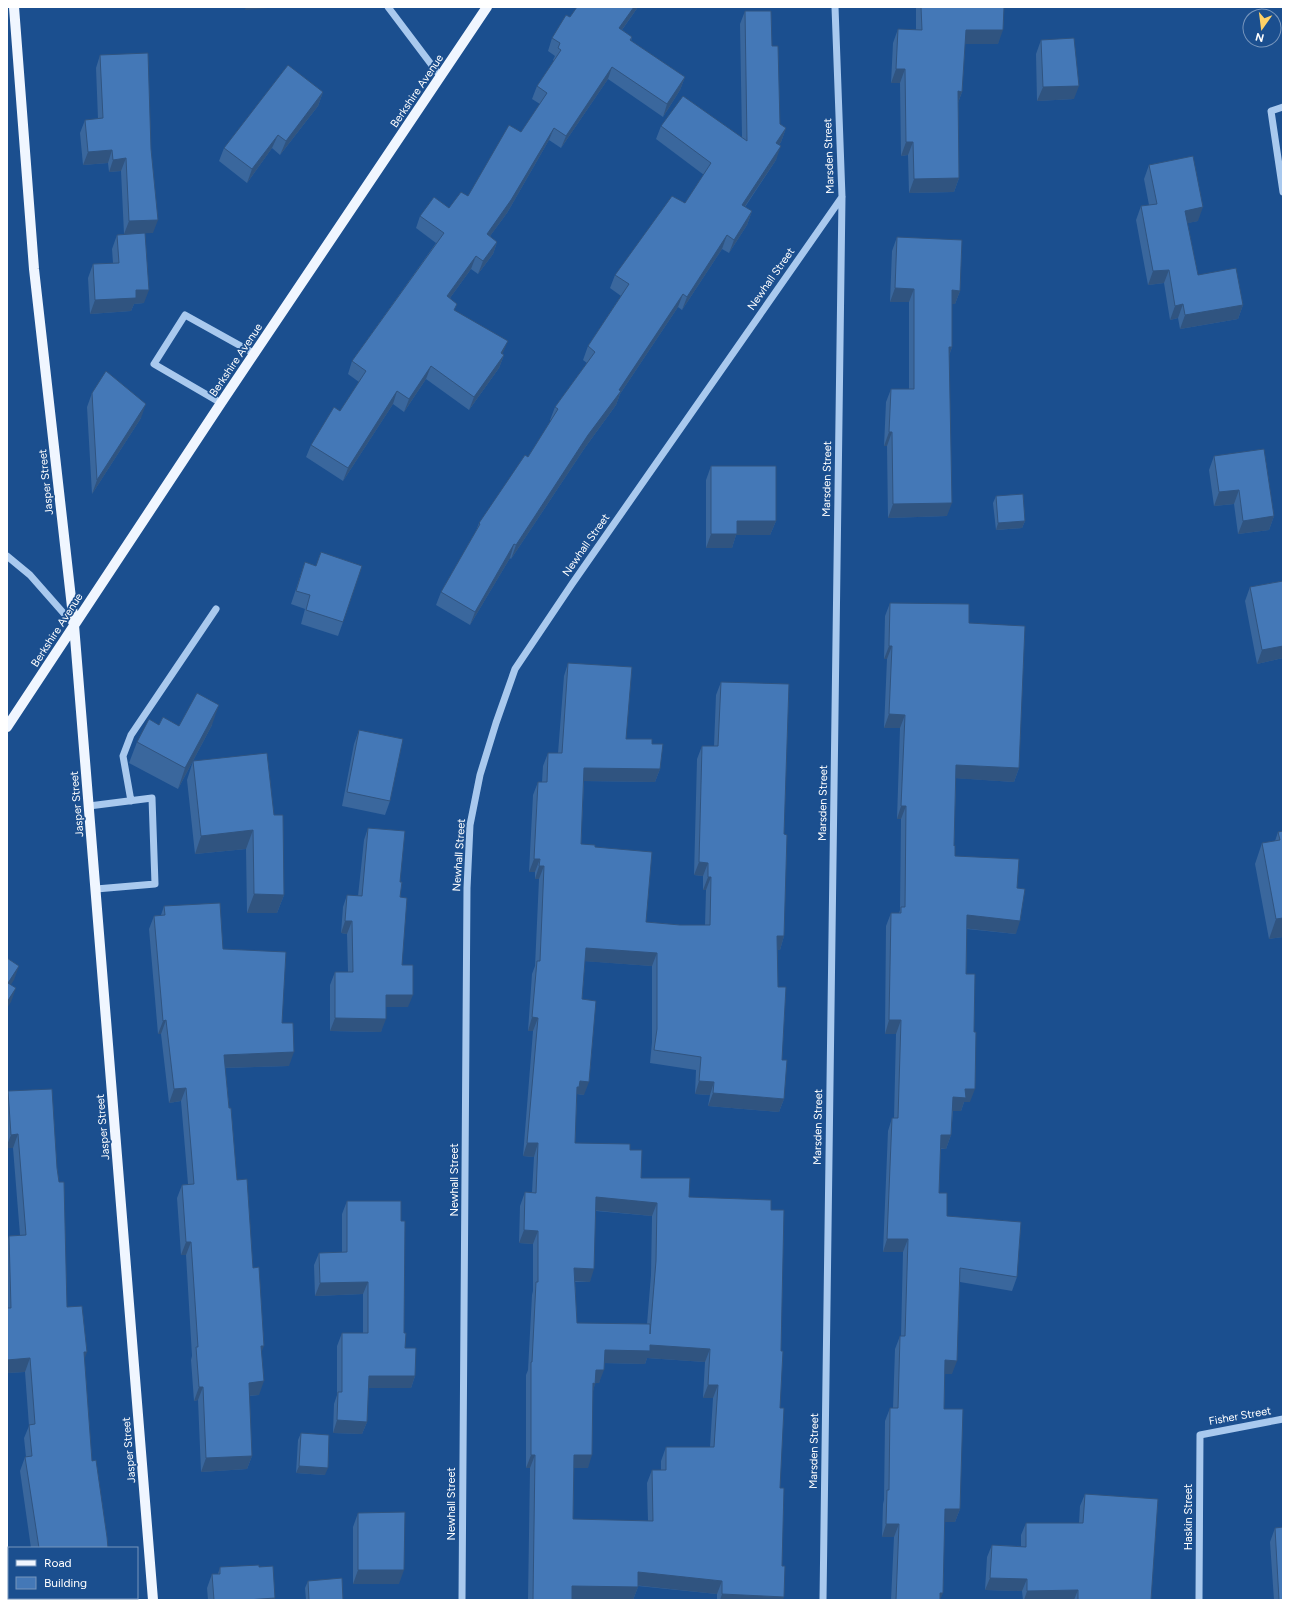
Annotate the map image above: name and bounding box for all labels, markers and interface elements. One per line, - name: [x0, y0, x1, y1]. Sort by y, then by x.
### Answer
- north arrow: [1242, 8, 1282, 48]
- text: N: [1254, 30, 1265, 45]
- street label: Berkshire Avenue: [388, 52, 446, 130]
- street label: Marsden Street: [821, 118, 837, 194]
- street label: Newhall Street: [745, 245, 797, 313]
- street label: Berkshire Avenue: [207, 321, 265, 399]
- street label: Marsden Street: [820, 441, 834, 517]
- street label: Jasper Street: [36, 448, 56, 516]
- street label: Newhall Street: [560, 511, 612, 579]
- street label: Berkshire Avenue: [28, 591, 86, 669]
- street label: Marsden Street: [816, 765, 830, 841]
- street label: Jasper Street: [68, 770, 86, 838]
- street label: Newhall Street: [450, 818, 468, 892]
- street label: Marsden Street: [811, 1089, 825, 1165]
- street label: Jasper Street: [94, 1093, 112, 1161]
- street label: Newhall Street: [448, 1143, 461, 1217]
- street label: Fisher Street: [1208, 1404, 1272, 1428]
- street label: Marsden Street: [807, 1413, 821, 1489]
- street label: Jasper Street: [120, 1416, 138, 1484]
- street label: Newhall Street: [445, 1467, 458, 1541]
- street label: Haskin Street: [1182, 1484, 1195, 1550]
- legend: [8, 1547, 138, 1599]
- text: Road: [44, 1556, 72, 1570]
- text: Building: [44, 1576, 87, 1590]

